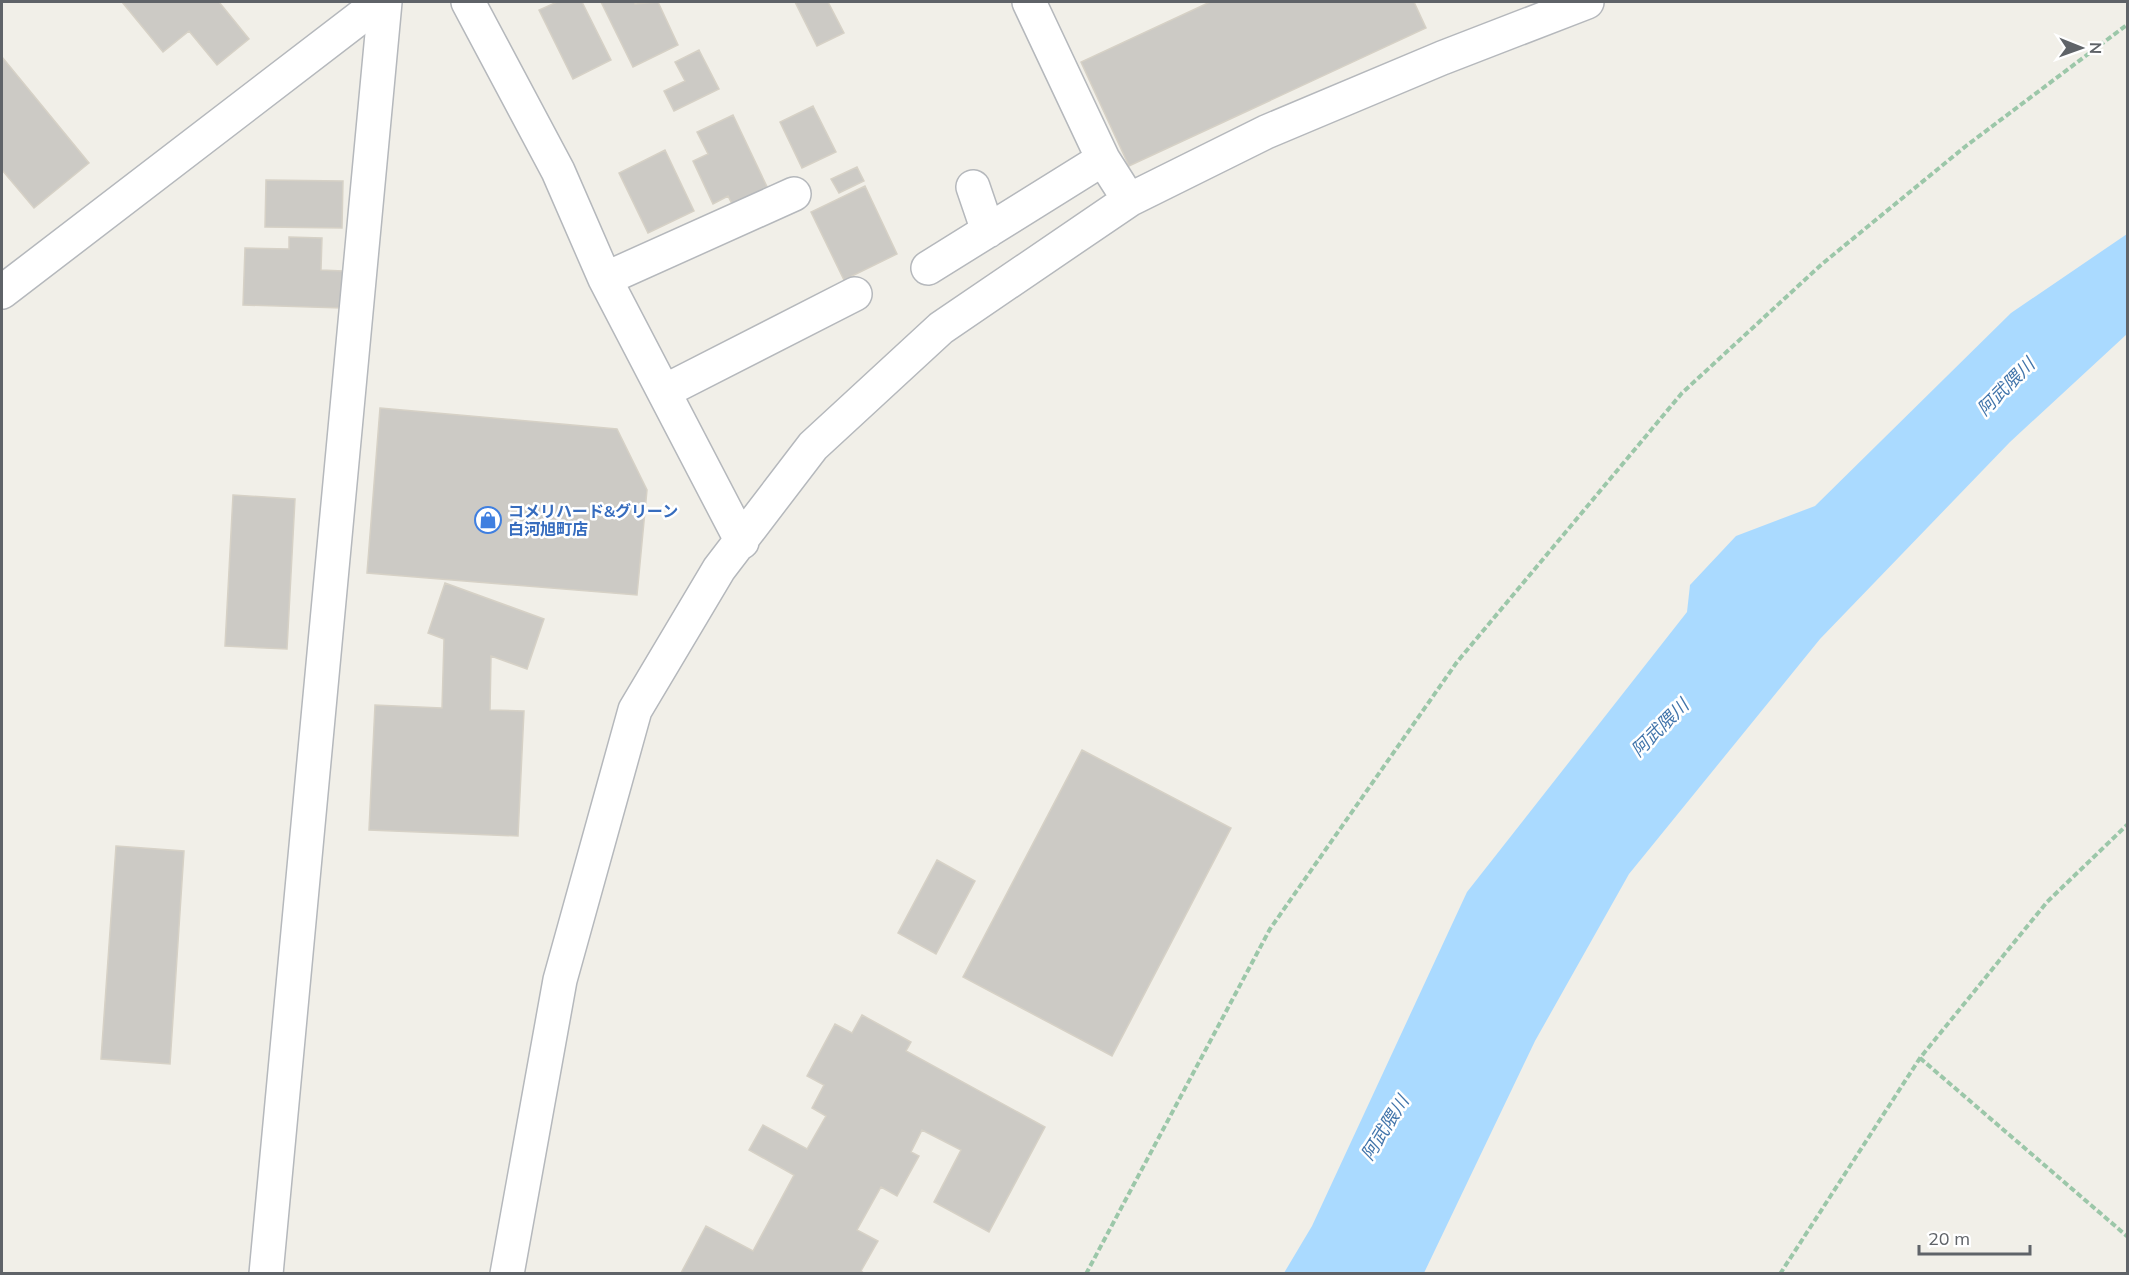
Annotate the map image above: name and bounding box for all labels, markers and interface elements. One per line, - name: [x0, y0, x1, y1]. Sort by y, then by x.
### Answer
- north arrow: [2051, 18, 2111, 78]
- text: N: [2086, 42, 2106, 54]
- water label: 阿武隈川: [1972, 352, 2041, 420]
- place label: コメリハード&グリーン 白河旭町店: [508, 501, 678, 539]
- shop icon: コメリハード&グリーン 白河旭町店: [473, 505, 503, 535]
- water label: 阿武隈川: [1626, 693, 1695, 761]
- water label: 阿武隈川: [1356, 1089, 1414, 1164]
- scale bar: [1919, 1218, 2030, 1256]
- text: 20 m: [1928, 1227, 1970, 1250]

